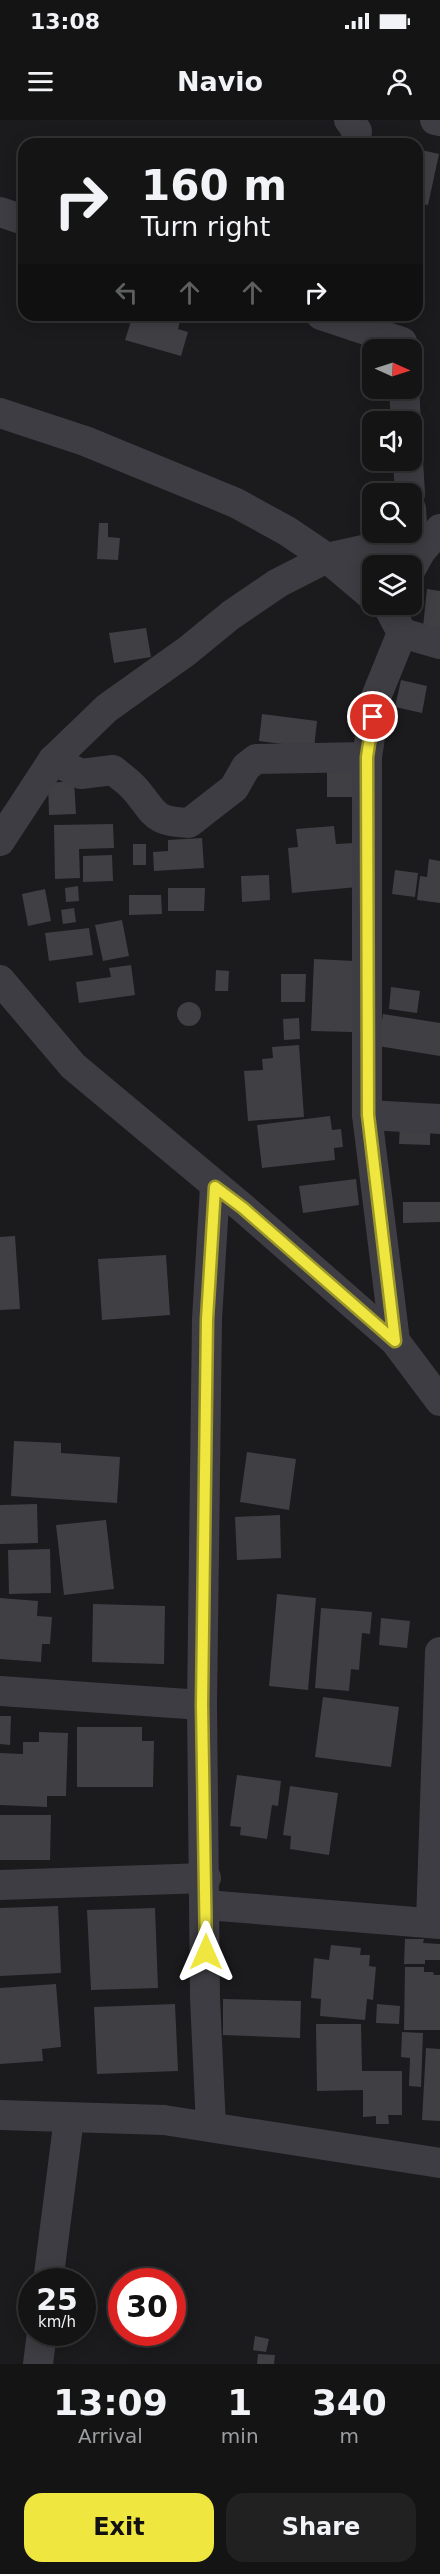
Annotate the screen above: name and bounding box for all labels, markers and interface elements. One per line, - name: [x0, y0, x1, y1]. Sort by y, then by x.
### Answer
- text: 13:08: [30, 9, 100, 34]
- icon: menu: [24, 65, 57, 98]
- icon: person: [383, 65, 416, 98]
- text: Navio: [177, 66, 263, 97]
- text: 160 m: [141, 161, 287, 210]
- icon: right: [42, 162, 120, 240]
- text: Turn right: [141, 211, 270, 242]
- icon: left: [110, 276, 143, 309]
- icon: ahead: [173, 276, 206, 309]
- icon: ahead: [236, 276, 269, 309]
- icon: right: [299, 276, 332, 309]
- north arrow: [362, 339, 422, 399]
- map controls: [362, 339, 422, 615]
- button: sound: [362, 411, 422, 471]
- button: search: [362, 483, 422, 543]
- button: layers: [362, 555, 422, 615]
- pin: [347, 691, 398, 742]
- icon: arrive: [356, 700, 389, 733]
- position arrow: [174, 1920, 238, 1984]
- speed limit sign: 30: [108, 2268, 186, 2346]
- text: 25: [36, 2282, 78, 2317]
- text: km/h: [38, 2313, 76, 2331]
- text: 13:09: [53, 2382, 168, 2423]
- text: 1: [227, 2382, 252, 2423]
- text: 340: [312, 2382, 387, 2423]
- text: Arrival: [78, 2424, 143, 2448]
- text: min: [221, 2424, 259, 2448]
- text: m: [340, 2424, 359, 2448]
- button: Exit: [24, 2493, 214, 2562]
- button: Share: [226, 2493, 416, 2562]

